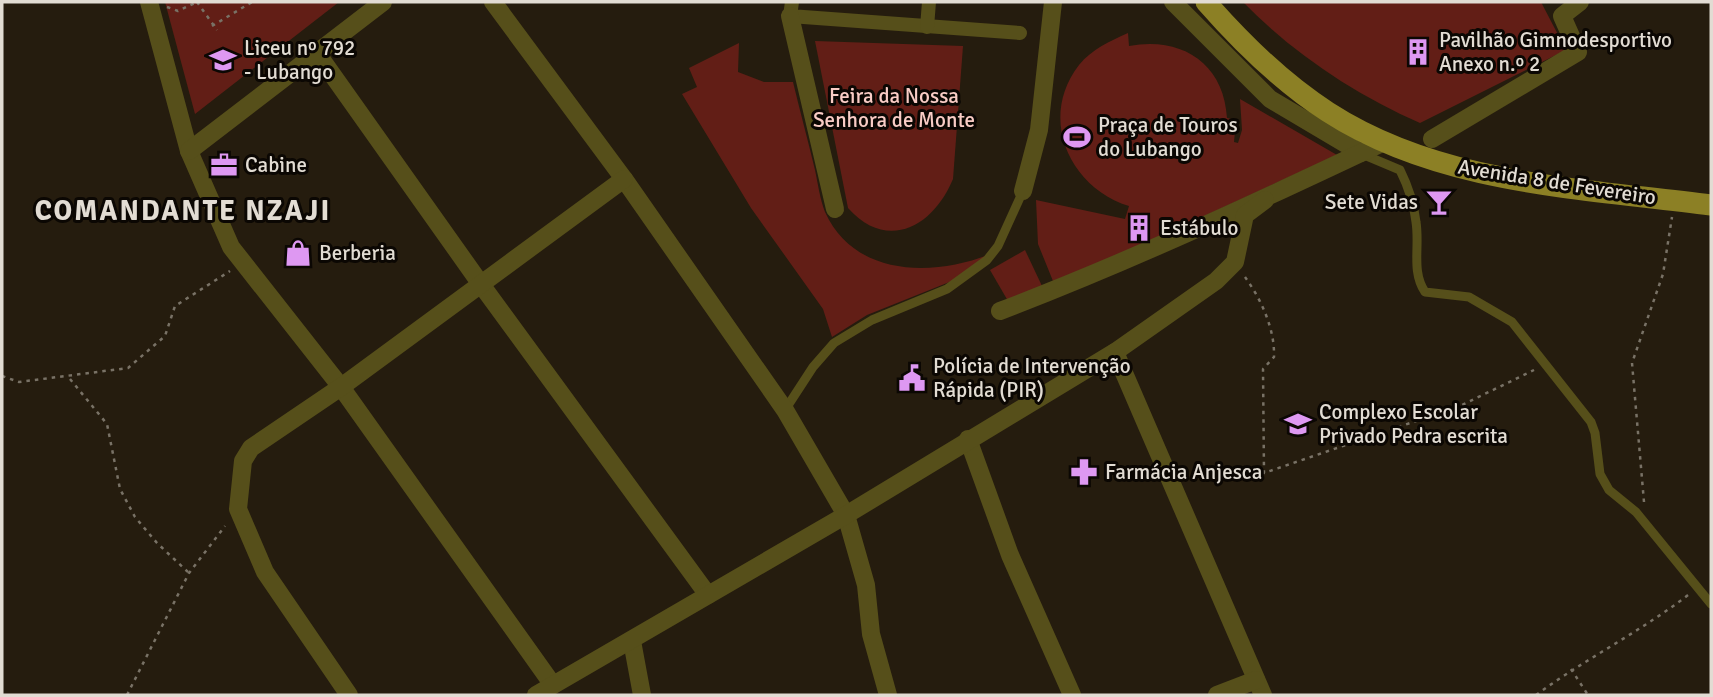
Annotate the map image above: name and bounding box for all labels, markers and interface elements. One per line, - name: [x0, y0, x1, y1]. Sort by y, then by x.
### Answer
- place label: Pavilhão Gimnodesportivo Anexo n.º 2: [1439, 27, 1672, 77]
- place label: Liceu nº 792 - Lubango: [244, 35, 355, 85]
- building icon: Pavilhão Gimnodesportivo Anexo n.º 2: [1403, 37, 1433, 67]
- school or university icon: Liceu nº 792 - Lubango: [208, 45, 238, 75]
- park label: Feira da Nossa Senhora de Monte: [813, 83, 975, 133]
- place label: Praça de Touros do Lubango: [1098, 112, 1238, 162]
- sports icon: Praça de Touros do Lubango: [1062, 122, 1092, 152]
- office icon: Cabine: [209, 150, 239, 180]
- place label: Cabine: [245, 152, 307, 178]
- street label: Avenida 8 de Fevereiro: [1456, 153, 1658, 211]
- bar icon: Sete Vidas: [1424, 187, 1454, 217]
- place label: Sete Vidas: [1325, 189, 1418, 215]
- district label: COMANDANTE NZAJI: [35, 194, 331, 228]
- building icon: Estábulo: [1124, 213, 1154, 243]
- place label: Estábulo: [1160, 215, 1239, 241]
- shop icon: Berberia: [283, 238, 313, 268]
- place label: Berberia: [319, 240, 396, 266]
- place label: Polícia de Intervenção Rápida (PIR): [933, 353, 1131, 403]
- public building icon: Polícia de Intervenção Rápida (PIR): [897, 363, 927, 393]
- place label: Complexo Escolar Privado Pedra escrita: [1319, 399, 1508, 449]
- school or university icon: Complexo Escolar Privado Pedra escrita: [1283, 409, 1313, 439]
- pharmacy icon: Farmácia Anjesca: [1069, 457, 1099, 487]
- place label: Farmácia Anjesca: [1105, 459, 1262, 485]

